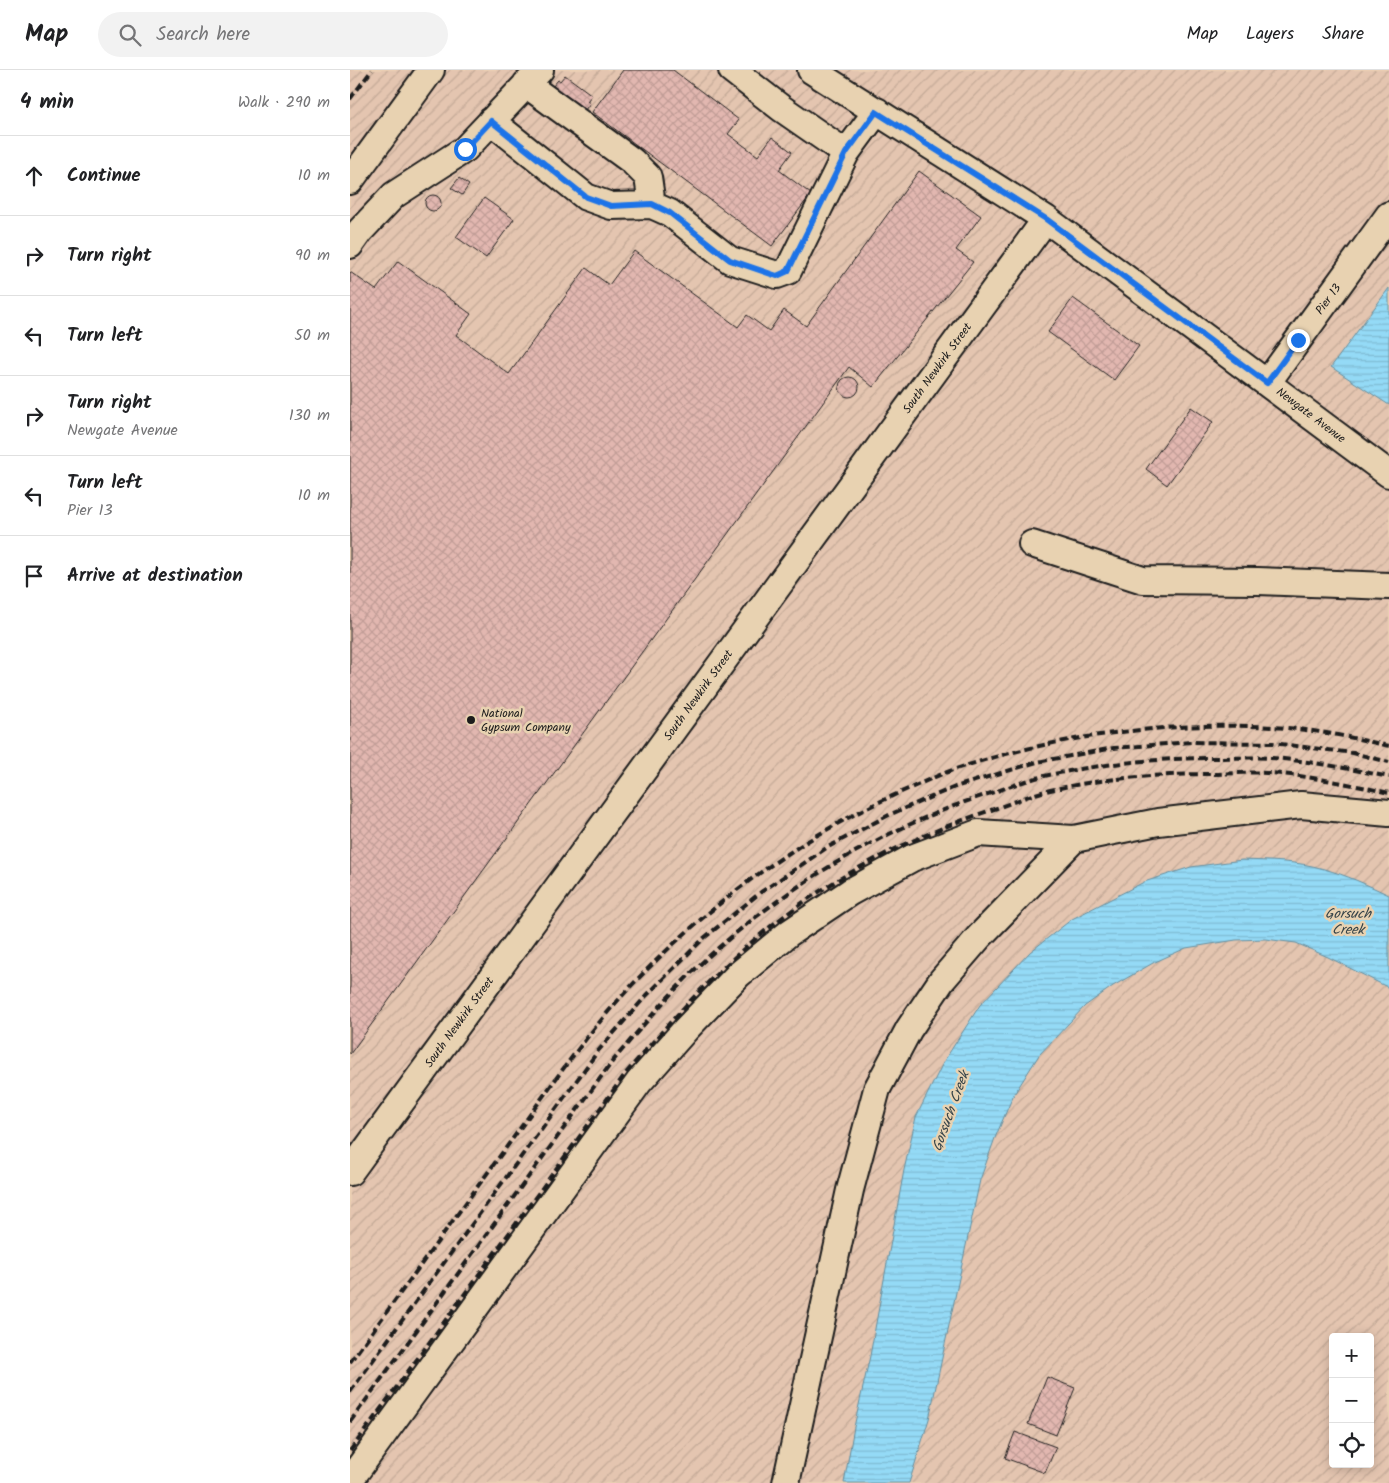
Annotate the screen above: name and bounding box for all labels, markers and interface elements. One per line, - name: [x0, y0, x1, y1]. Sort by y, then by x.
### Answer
- search box: [98, 12, 448, 57]
- text: Map: [25, 15, 68, 54]
- text: Search here: [156, 20, 250, 50]
- text: Map: [1187, 20, 1218, 49]
- text: Layers: [1246, 20, 1294, 49]
- text: Share: [1322, 20, 1364, 49]
- icon: search: [116, 21, 144, 49]
- text: 4 min: [20, 86, 74, 119]
- text: Walk · 290 m: [238, 90, 330, 115]
- route start: [454, 138, 477, 161]
- text: Continue: [67, 161, 140, 191]
- icon: ahead: [20, 162, 48, 190]
- text: 10 m: [298, 163, 330, 188]
- text: Turn right: [67, 241, 152, 271]
- icon: right: [20, 242, 48, 270]
- text: 90 m: [295, 243, 330, 268]
- street label: Pier 13: [1311, 280, 1346, 319]
- street label: South Newkirk Street: [898, 319, 977, 418]
- text: Turn left: [67, 321, 142, 351]
- icon: left: [20, 322, 48, 350]
- text: 50 m: [294, 323, 330, 348]
- route end: [1287, 329, 1310, 352]
- street label: Newgate Avenue: [1272, 383, 1350, 448]
- text: Turn right: [67, 388, 152, 418]
- icon: right: [20, 402, 48, 430]
- text: 130 m: [289, 403, 330, 428]
- text: Newgate Avenue: [67, 418, 178, 443]
- text: Turn left: [67, 468, 142, 498]
- icon: left: [20, 482, 48, 510]
- text: 10 m: [298, 483, 330, 508]
- text: Pier 13: [67, 498, 113, 523]
- text: Arrive at destination: [67, 561, 243, 591]
- icon: arrive: [20, 562, 48, 590]
- street label: South Newkirk Street: [659, 646, 738, 745]
- place label: National Gypsum Company: [481, 704, 571, 737]
- marker: National Gypsum Company: [465, 714, 477, 726]
- water label: Gorsuch Creek: [1325, 903, 1372, 941]
- street label: South Newkirk Street: [420, 973, 499, 1072]
- water label: Gorsuch Creek: [926, 1066, 976, 1154]
- map controls: [1329, 1333, 1374, 1468]
- button: +: [1329, 1333, 1374, 1378]
- button: −: [1329, 1378, 1374, 1423]
- button: locate: [1329, 1423, 1374, 1468]

